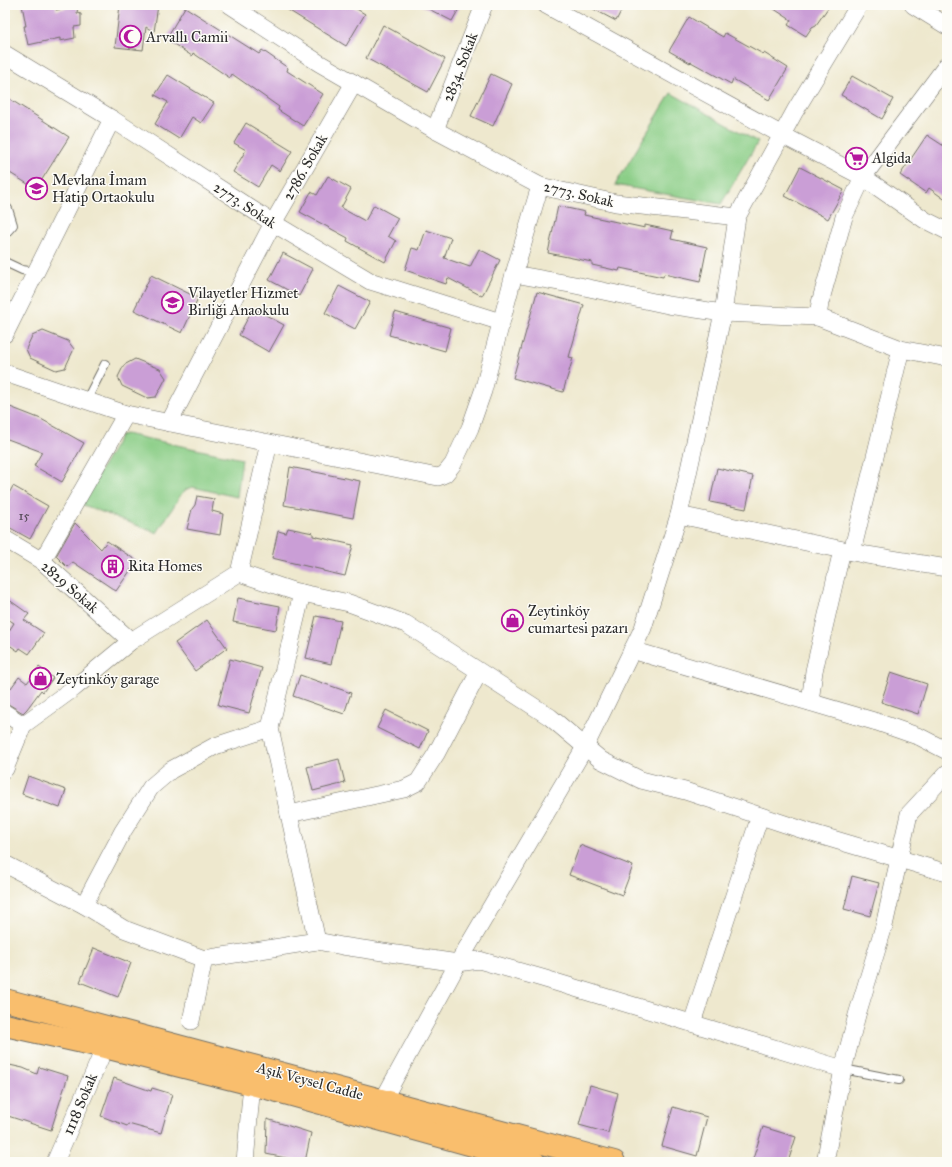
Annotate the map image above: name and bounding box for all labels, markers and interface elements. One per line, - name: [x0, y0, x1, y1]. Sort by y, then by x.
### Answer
- mosque icon: Arvallı Camii: [117, 24, 143, 50]
- place label: Arvallı Camii: [145, 28, 228, 46]
- street label: 2834. Sokak: [439, 30, 481, 104]
- street label: 2786. Sokak: [279, 131, 331, 203]
- supermarket icon: Algida: [844, 145, 870, 171]
- place label: Algida: [871, 149, 912, 167]
- place label: Mevlana İmam Hatip Ortaokulu: [52, 171, 155, 206]
- school or university icon: Mevlana İmam Hatip Ortaokulu: [23, 176, 49, 202]
- street label: 2773. Sokak: [542, 177, 616, 211]
- street label: 2773. Sokak: [210, 178, 280, 232]
- place label: Vilayetler Hizmet Birliği Anaokulu: [187, 284, 299, 319]
- school or university icon: Vilayetler Hizmet Birliği Anaokulu: [160, 289, 186, 315]
- house number: 15: [18, 508, 30, 524]
- building icon: Rita Homes: [99, 553, 125, 579]
- street label: 2829 Sokak: [37, 557, 103, 617]
- place label: Rita Homes: [128, 557, 202, 575]
- place label: Zeytinköy cumartesi pazarı: [528, 602, 628, 637]
- shop icon: Zeytinköy cumartesi pazarı: [499, 607, 525, 633]
- shop icon: Zeytinköy garage: [28, 666, 54, 692]
- place label: Zeytinköy garage: [56, 670, 159, 688]
- street label: Aşık Veysel Cadde: [254, 1058, 365, 1104]
- street label: 1118 Sokak: [59, 1070, 101, 1138]

